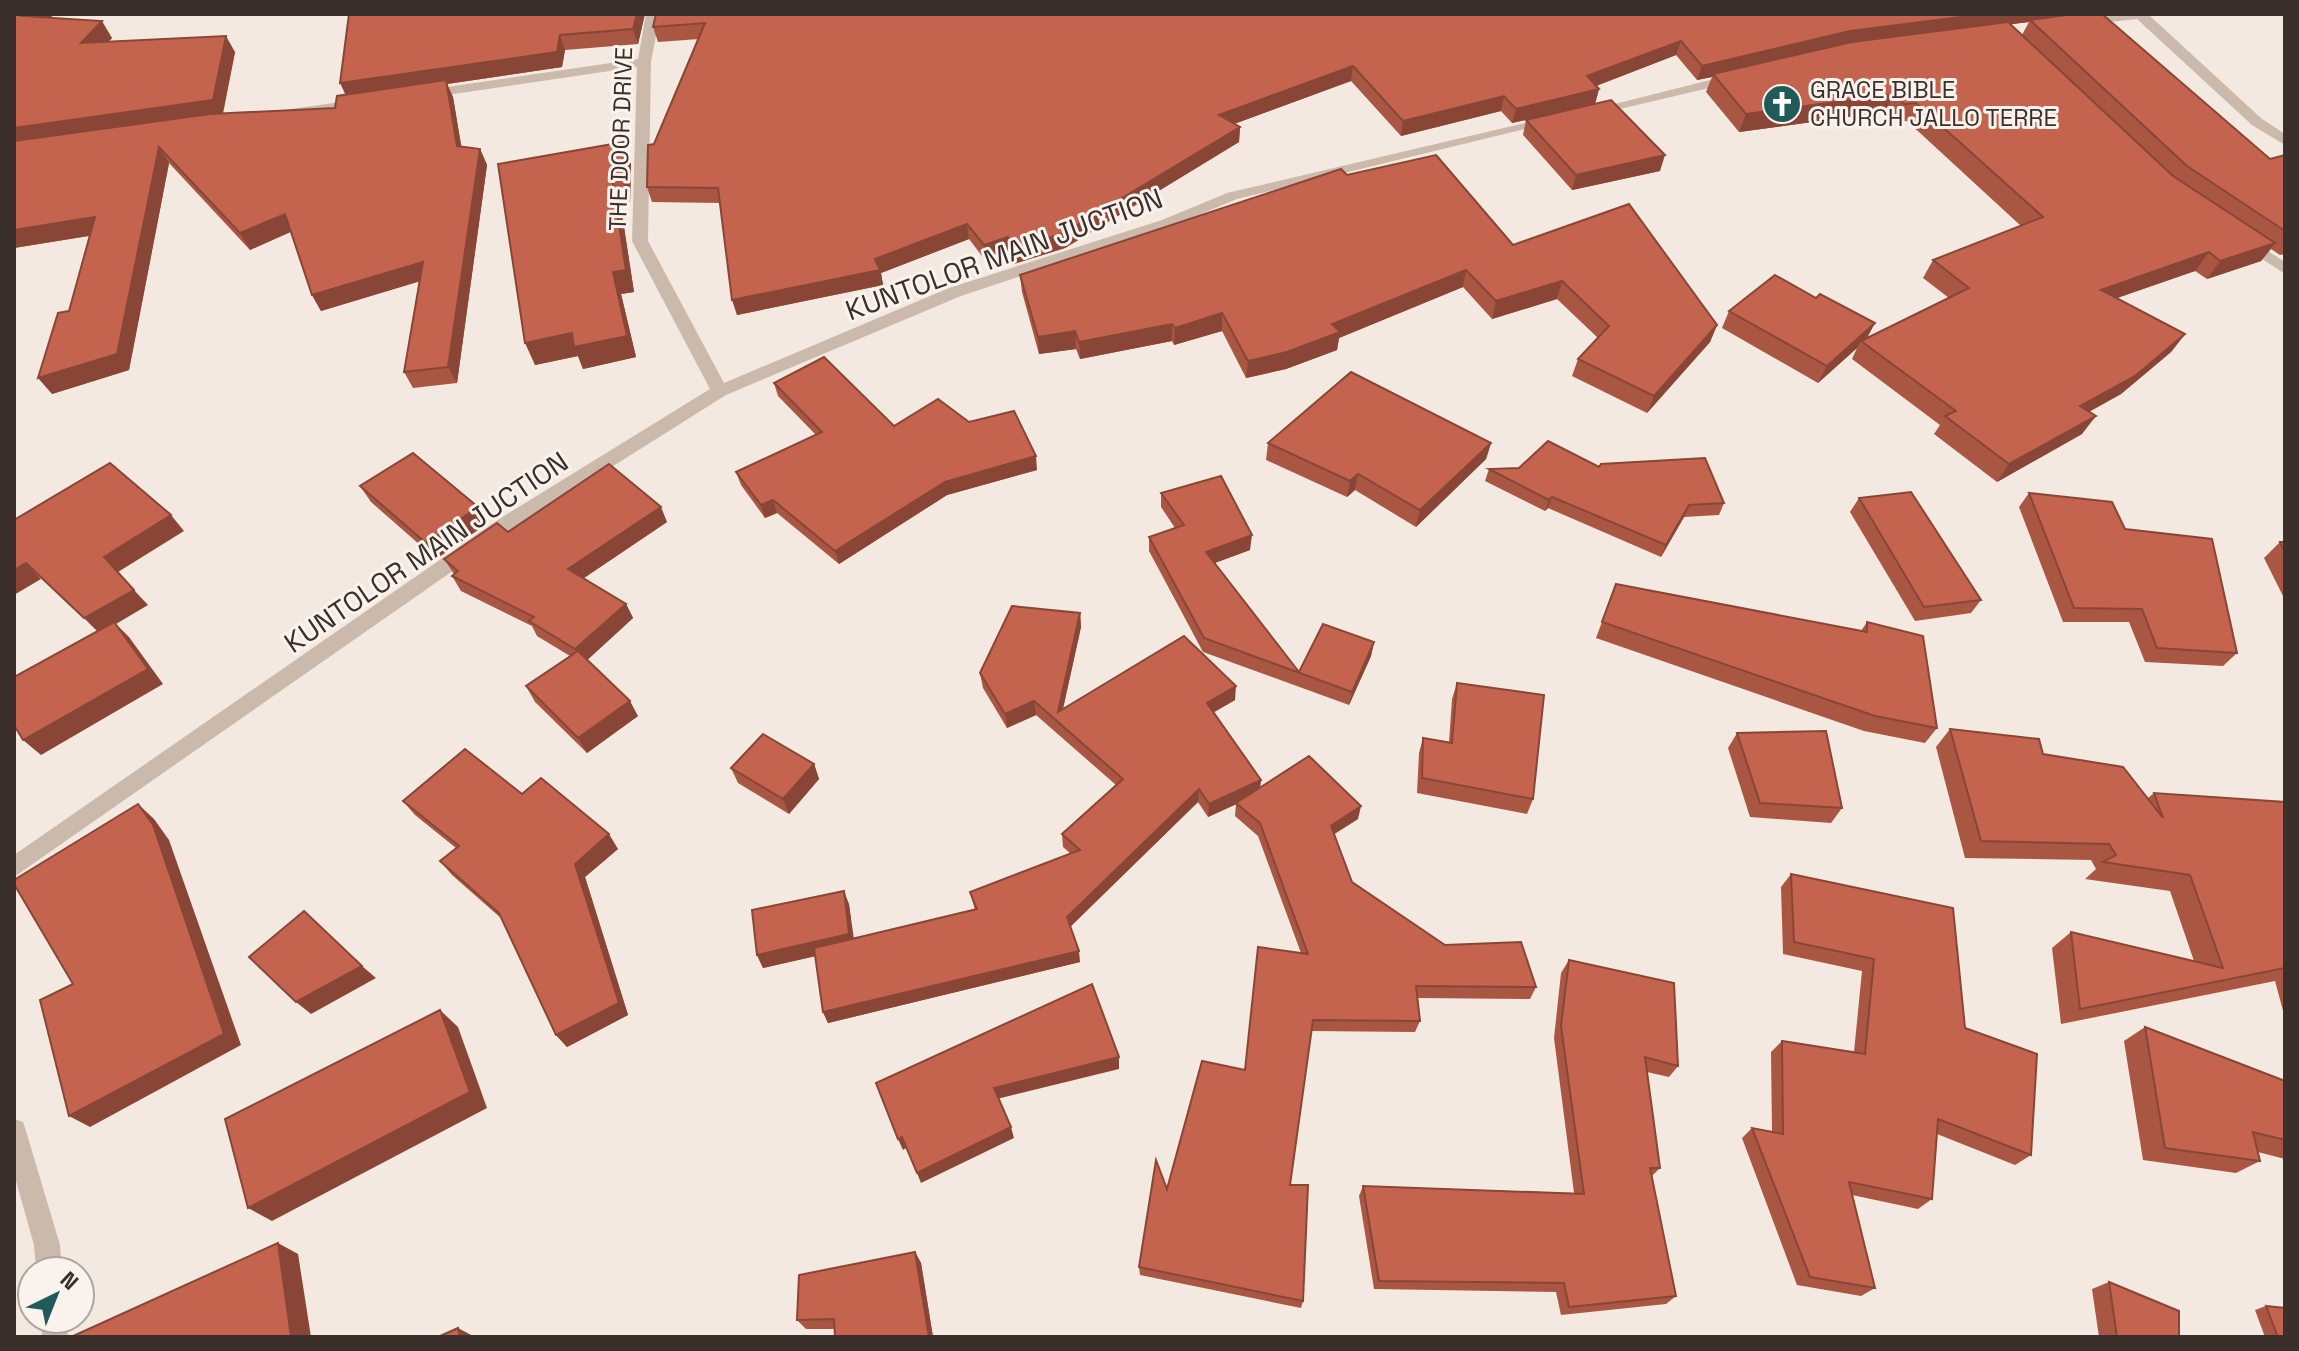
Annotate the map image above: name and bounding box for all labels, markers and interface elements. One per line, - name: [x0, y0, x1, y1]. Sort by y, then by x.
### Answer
- street label: THE DOOR DRIVE: [602, 46, 639, 232]
- place label: GRACE BIBLE CHURCH JALLO TERRE: [1810, 74, 2057, 133]
- church icon: GRACE BIBLE CHURCH JALLO TERRE: [1761, 83, 1803, 125]
- street label: KUNTOLOR MAIN JUCTION: [841, 180, 1167, 328]
- street label: KUNTOLOR MAIN JUCTION: [277, 443, 575, 661]
- north arrow: [16, 1255, 96, 1335]
- text: N: [55, 1265, 85, 1296]

